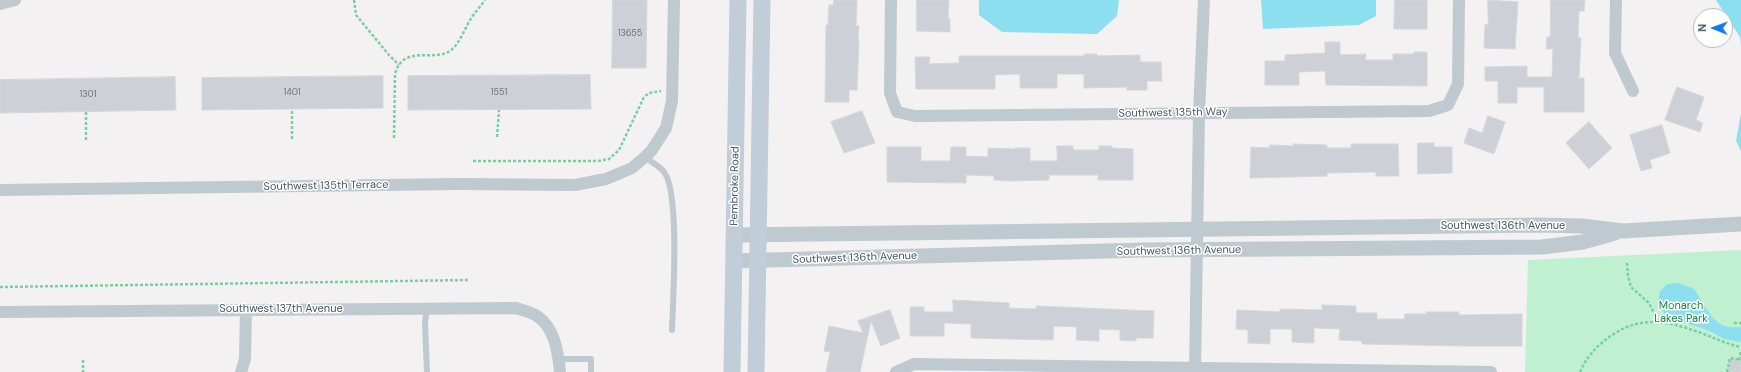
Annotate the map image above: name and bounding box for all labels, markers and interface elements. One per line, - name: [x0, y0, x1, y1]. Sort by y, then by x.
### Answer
- north arrow: [1693, 8, 1733, 48]
- text: N: [1695, 24, 1709, 32]
- house number: 13655: [618, 29, 642, 39]
- house number: 1401: [283, 88, 301, 98]
- house number: 1551: [491, 88, 507, 98]
- house number: 1301: [79, 90, 97, 100]
- street label: Southwest 135th Way: [1118, 105, 1228, 121]
- street label: Pembroke Road: [728, 146, 742, 226]
- street label: Southwest 135th Terrace: [263, 178, 389, 194]
- street label: Southwest 136th Avenue: [1441, 219, 1565, 233]
- street label: Southwest 136th Avenue: [1117, 243, 1241, 259]
- street label: Southwest 136th Avenue: [793, 249, 917, 267]
- park label: Monarch Lakes Park: [1654, 299, 1708, 325]
- street label: Southwest 137th Avenue: [219, 302, 343, 316]

